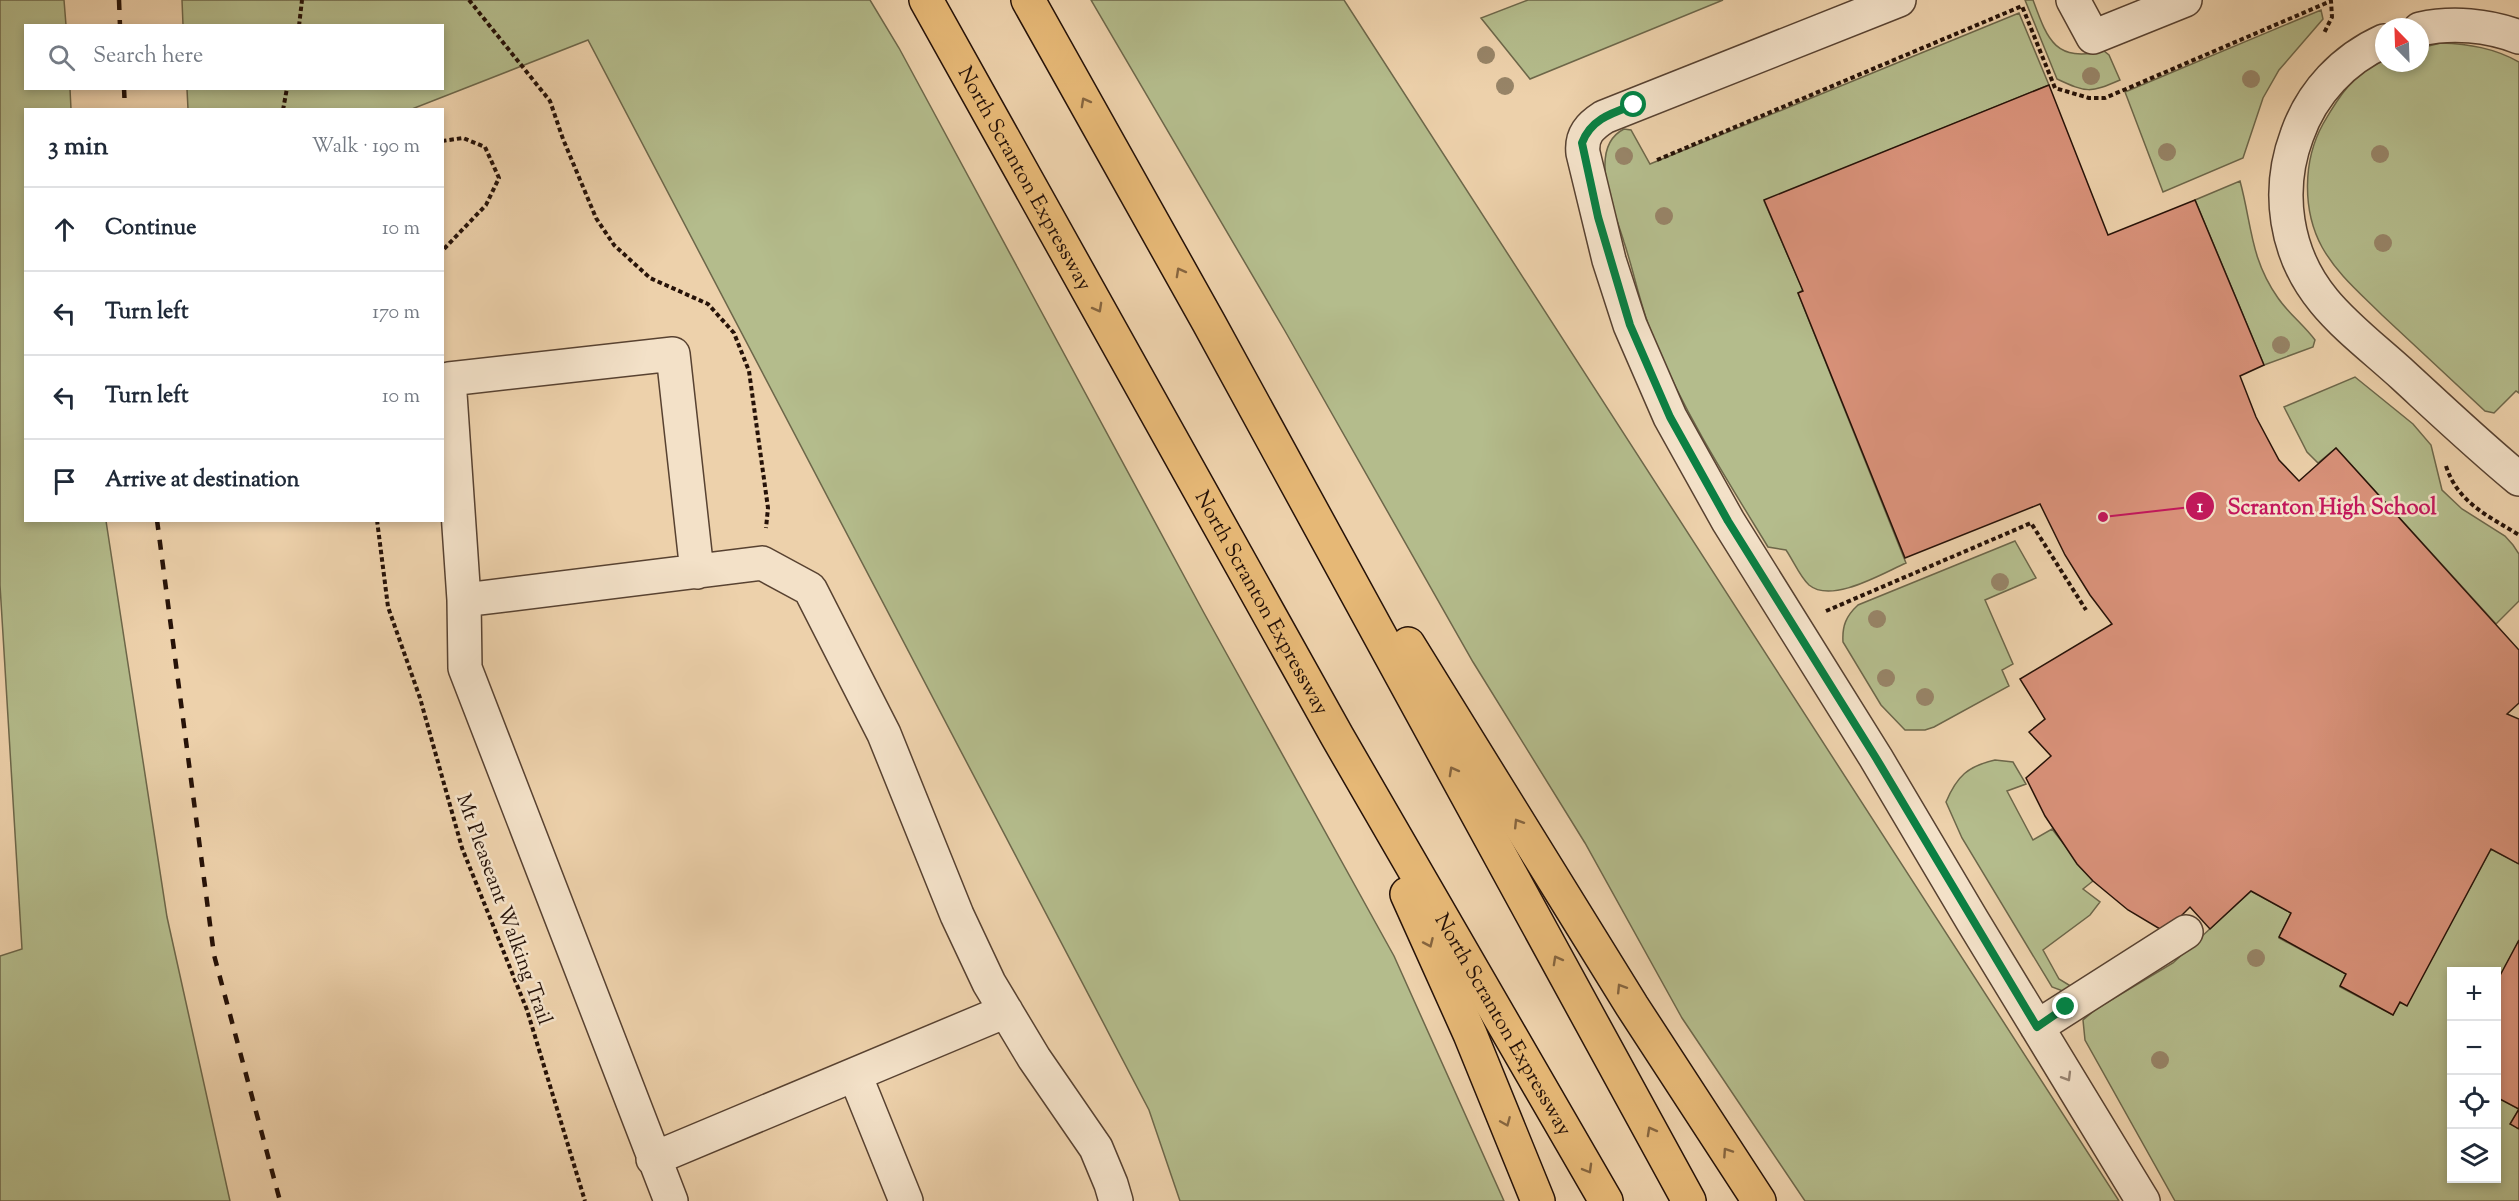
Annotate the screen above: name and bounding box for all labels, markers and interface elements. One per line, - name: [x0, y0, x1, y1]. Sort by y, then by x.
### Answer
- north arrow: [2375, 18, 2429, 72]
- search box: [24, 24, 444, 90]
- icon: search: [45, 41, 78, 74]
- text: Search here: [93, 41, 203, 73]
- street label: North Scranton Expressway: [949, 61, 1099, 297]
- route start: [1620, 91, 1646, 117]
- one-way arrow: [1081, 98, 1092, 108]
- text: 3 min: [48, 129, 108, 166]
- text: Walk · 190 m: [312, 133, 420, 162]
- icon: ahead: [48, 213, 81, 246]
- text: Continue: [105, 213, 196, 245]
- text: 10 m: [382, 215, 420, 244]
- one-way arrow: [1176, 268, 1187, 278]
- icon: left: [48, 297, 81, 330]
- text: Turn left: [105, 297, 188, 329]
- text: 170 m: [372, 299, 420, 328]
- one-way arrow: [1091, 302, 1102, 312]
- icon: left: [48, 381, 81, 414]
- text: Turn left: [105, 381, 188, 413]
- text: 10 m: [382, 383, 420, 412]
- icon: arrive: [48, 465, 81, 498]
- text: Arrive at destination: [105, 465, 300, 497]
- street label: North Scranton Expressway: [1186, 486, 1336, 721]
- callout: Scranton High School: [2185, 486, 2449, 526]
- text: Scranton High School: [2227, 493, 2437, 525]
- text: 1: [2197, 495, 2204, 521]
- one-way arrow: [1449, 766, 1461, 777]
- street label: Mt Pleaseant Walking Trail: [447, 790, 559, 1029]
- one-way arrow: [1514, 819, 1526, 829]
- street label: North Scranton Expressway: [1426, 908, 1579, 1143]
- one-way arrow: [1422, 937, 1434, 948]
- one-way arrow: [1553, 956, 1564, 966]
- map controls: [2447, 967, 2501, 1183]
- button: +: [2447, 967, 2501, 1021]
- one-way arrow: [1617, 984, 1629, 994]
- route end: [2052, 993, 2078, 1019]
- button: −: [2447, 1021, 2501, 1075]
- one-way arrow: [2060, 1071, 2072, 1081]
- button: locate: [2447, 1075, 2501, 1129]
- one-way arrow: [1499, 1116, 1511, 1127]
- one-way arrow: [1647, 1127, 1658, 1137]
- button: layers: [2447, 1129, 2501, 1183]
- one-way arrow: [1723, 1148, 1734, 1159]
- one-way arrow: [1580, 1162, 1592, 1173]

